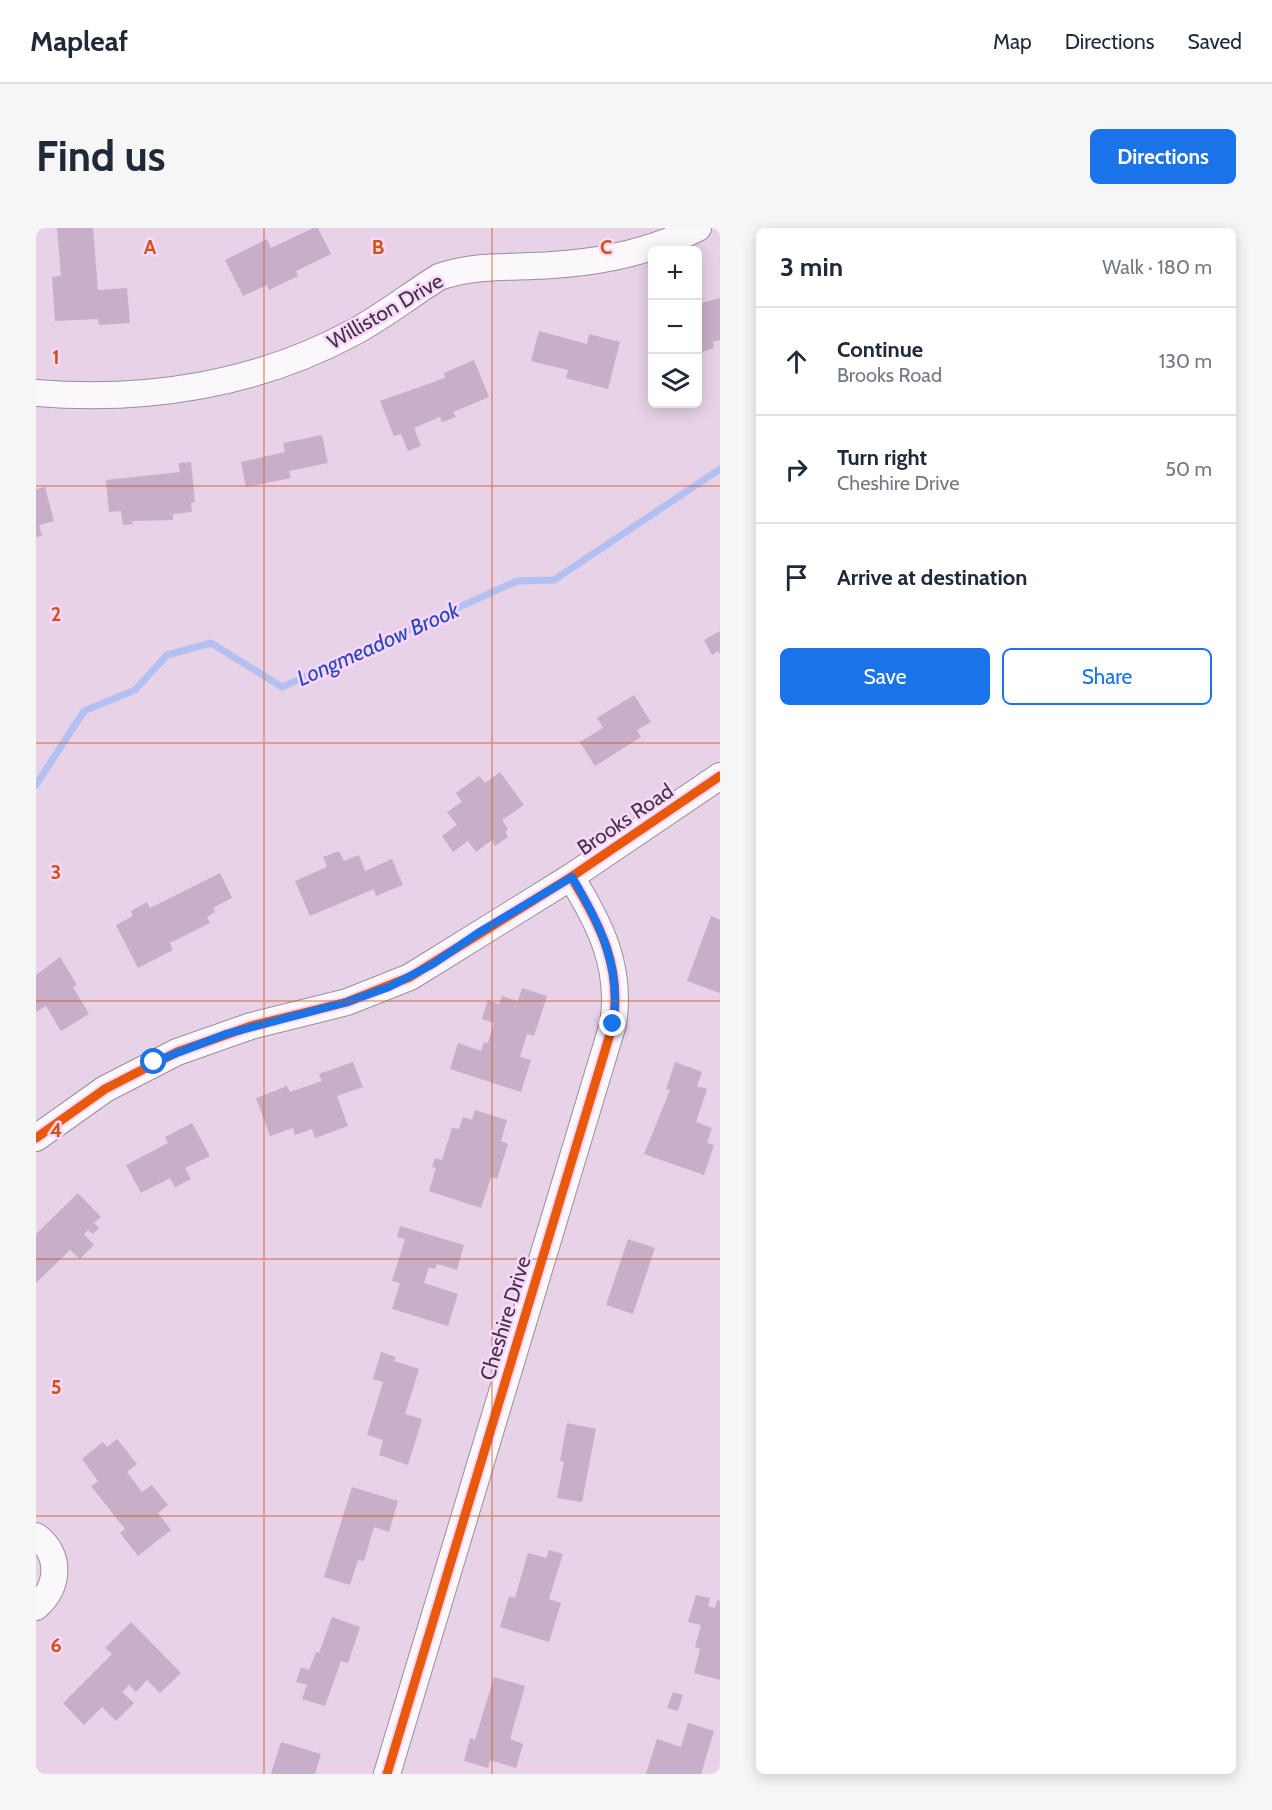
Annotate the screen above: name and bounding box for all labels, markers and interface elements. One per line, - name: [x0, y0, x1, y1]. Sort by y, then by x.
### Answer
- text: Mapleaf: [30, 24, 128, 58]
- text: Map: [993, 29, 1032, 54]
- text: Directions: [1065, 29, 1154, 54]
- text: Saved: [1187, 29, 1242, 54]
- button: Directions: [1090, 129, 1236, 184]
- text: Find us: [36, 130, 165, 182]
- text: A: [144, 235, 157, 259]
- text: B: [372, 235, 384, 259]
- text: C: [600, 235, 612, 259]
- map controls: [648, 246, 702, 408]
- button: +: [648, 246, 702, 300]
- text: 3 min: [780, 251, 843, 283]
- text: Walk · 180 m: [1102, 255, 1212, 279]
- street label: Williston Drive: [323, 268, 447, 354]
- button: −: [648, 300, 702, 354]
- text: Continue: [837, 336, 923, 363]
- text: 1: [52, 345, 60, 369]
- icon: ahead: [780, 345, 813, 378]
- text: 130 m: [1159, 349, 1212, 373]
- button: layers: [648, 354, 702, 408]
- text: Brooks Road: [837, 363, 942, 387]
- text: Turn right: [837, 444, 927, 471]
- icon: right: [780, 453, 813, 486]
- text: 50 m: [1165, 457, 1212, 481]
- text: Cheshire Drive: [837, 471, 959, 495]
- icon: arrive: [780, 561, 813, 594]
- text: Arrive at destination: [837, 564, 1027, 591]
- water label: Longmeadow Brook: [293, 596, 464, 692]
- text: 2: [51, 602, 61, 626]
- button: Save: [780, 648, 990, 705]
- button: Share: [1002, 648, 1212, 705]
- street label: Brooks Road: [572, 778, 678, 860]
- text: 3: [51, 860, 61, 884]
- route end: [599, 1010, 625, 1036]
- route start: [140, 1048, 166, 1074]
- text: 4: [50, 1118, 62, 1142]
- street label: Cheshire Drive: [474, 1253, 536, 1383]
- text: 5: [51, 1375, 61, 1399]
- text: 6: [50, 1633, 62, 1657]

